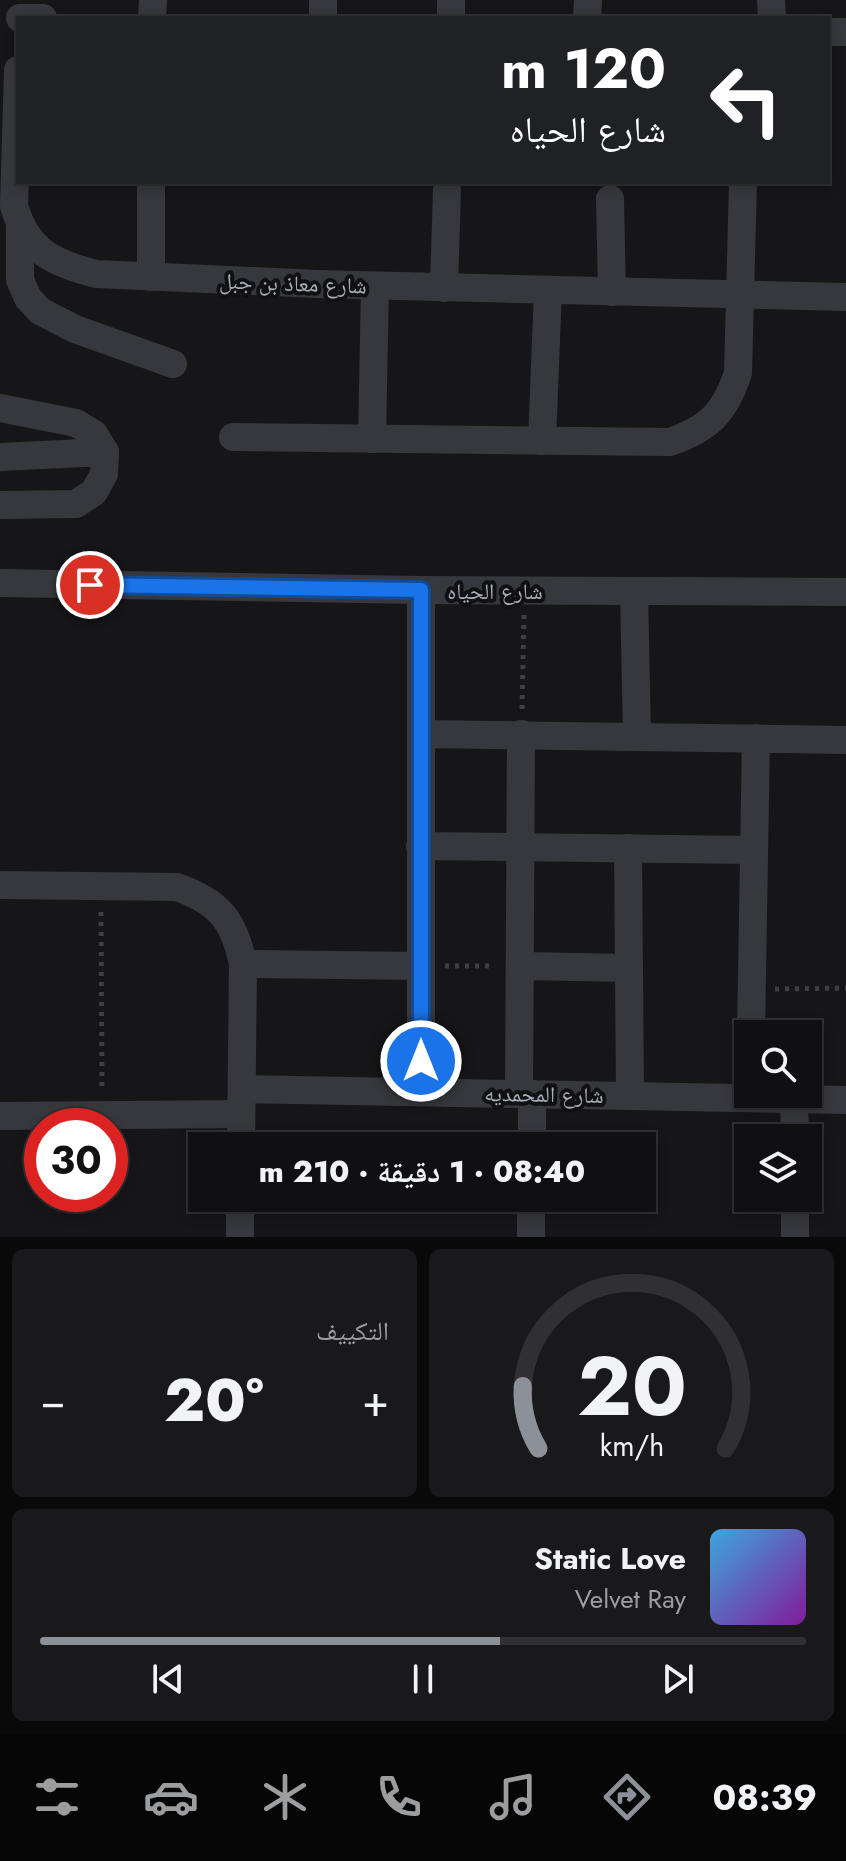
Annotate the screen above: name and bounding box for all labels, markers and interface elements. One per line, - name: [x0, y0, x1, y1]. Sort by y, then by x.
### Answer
- text: 120 m: [501, 28, 666, 109]
- icon: left: [694, 48, 798, 152]
- text: شارع الحياه: [510, 103, 666, 155]
- street label: شارع معاذ بن جبل: [219, 264, 367, 302]
- pin: [56, 551, 124, 619]
- icon: arrive: [68, 563, 112, 607]
- street label: شارع الحياه: [447, 575, 543, 607]
- position arrow: [379, 1019, 463, 1103]
- map controls: [734, 1020, 822, 1212]
- button: search: [734, 1020, 822, 1108]
- street label: شارع المحمديه: [484, 1077, 604, 1111]
- speed limit sign: 30: [24, 1108, 128, 1212]
- button: layers: [734, 1124, 822, 1212]
- text: 08:40 · 1 دقيقة · 210 m: [259, 1150, 585, 1193]
- text: التكييف: [316, 1312, 389, 1350]
- text: 20: [577, 1326, 686, 1446]
- text: 20°: [164, 1357, 264, 1444]
- text: −: [40, 1369, 66, 1433]
- text: +: [362, 1369, 389, 1433]
- text: km/h: [599, 1425, 664, 1467]
- text: Static Love: [534, 1537, 686, 1580]
- text: Velvet Ray: [575, 1580, 686, 1618]
- icon: previous: [146, 1657, 190, 1701]
- icon: pause: [401, 1657, 445, 1701]
- icon: next: [656, 1657, 700, 1701]
- icon: filters: [29, 1769, 85, 1825]
- icon: car: [143, 1769, 199, 1825]
- icon: climate: [257, 1769, 313, 1825]
- icon: phone: [371, 1769, 427, 1825]
- icon: music: [485, 1769, 541, 1825]
- icon: directions: [599, 1769, 655, 1825]
- text: 08:39: [713, 1771, 817, 1823]

